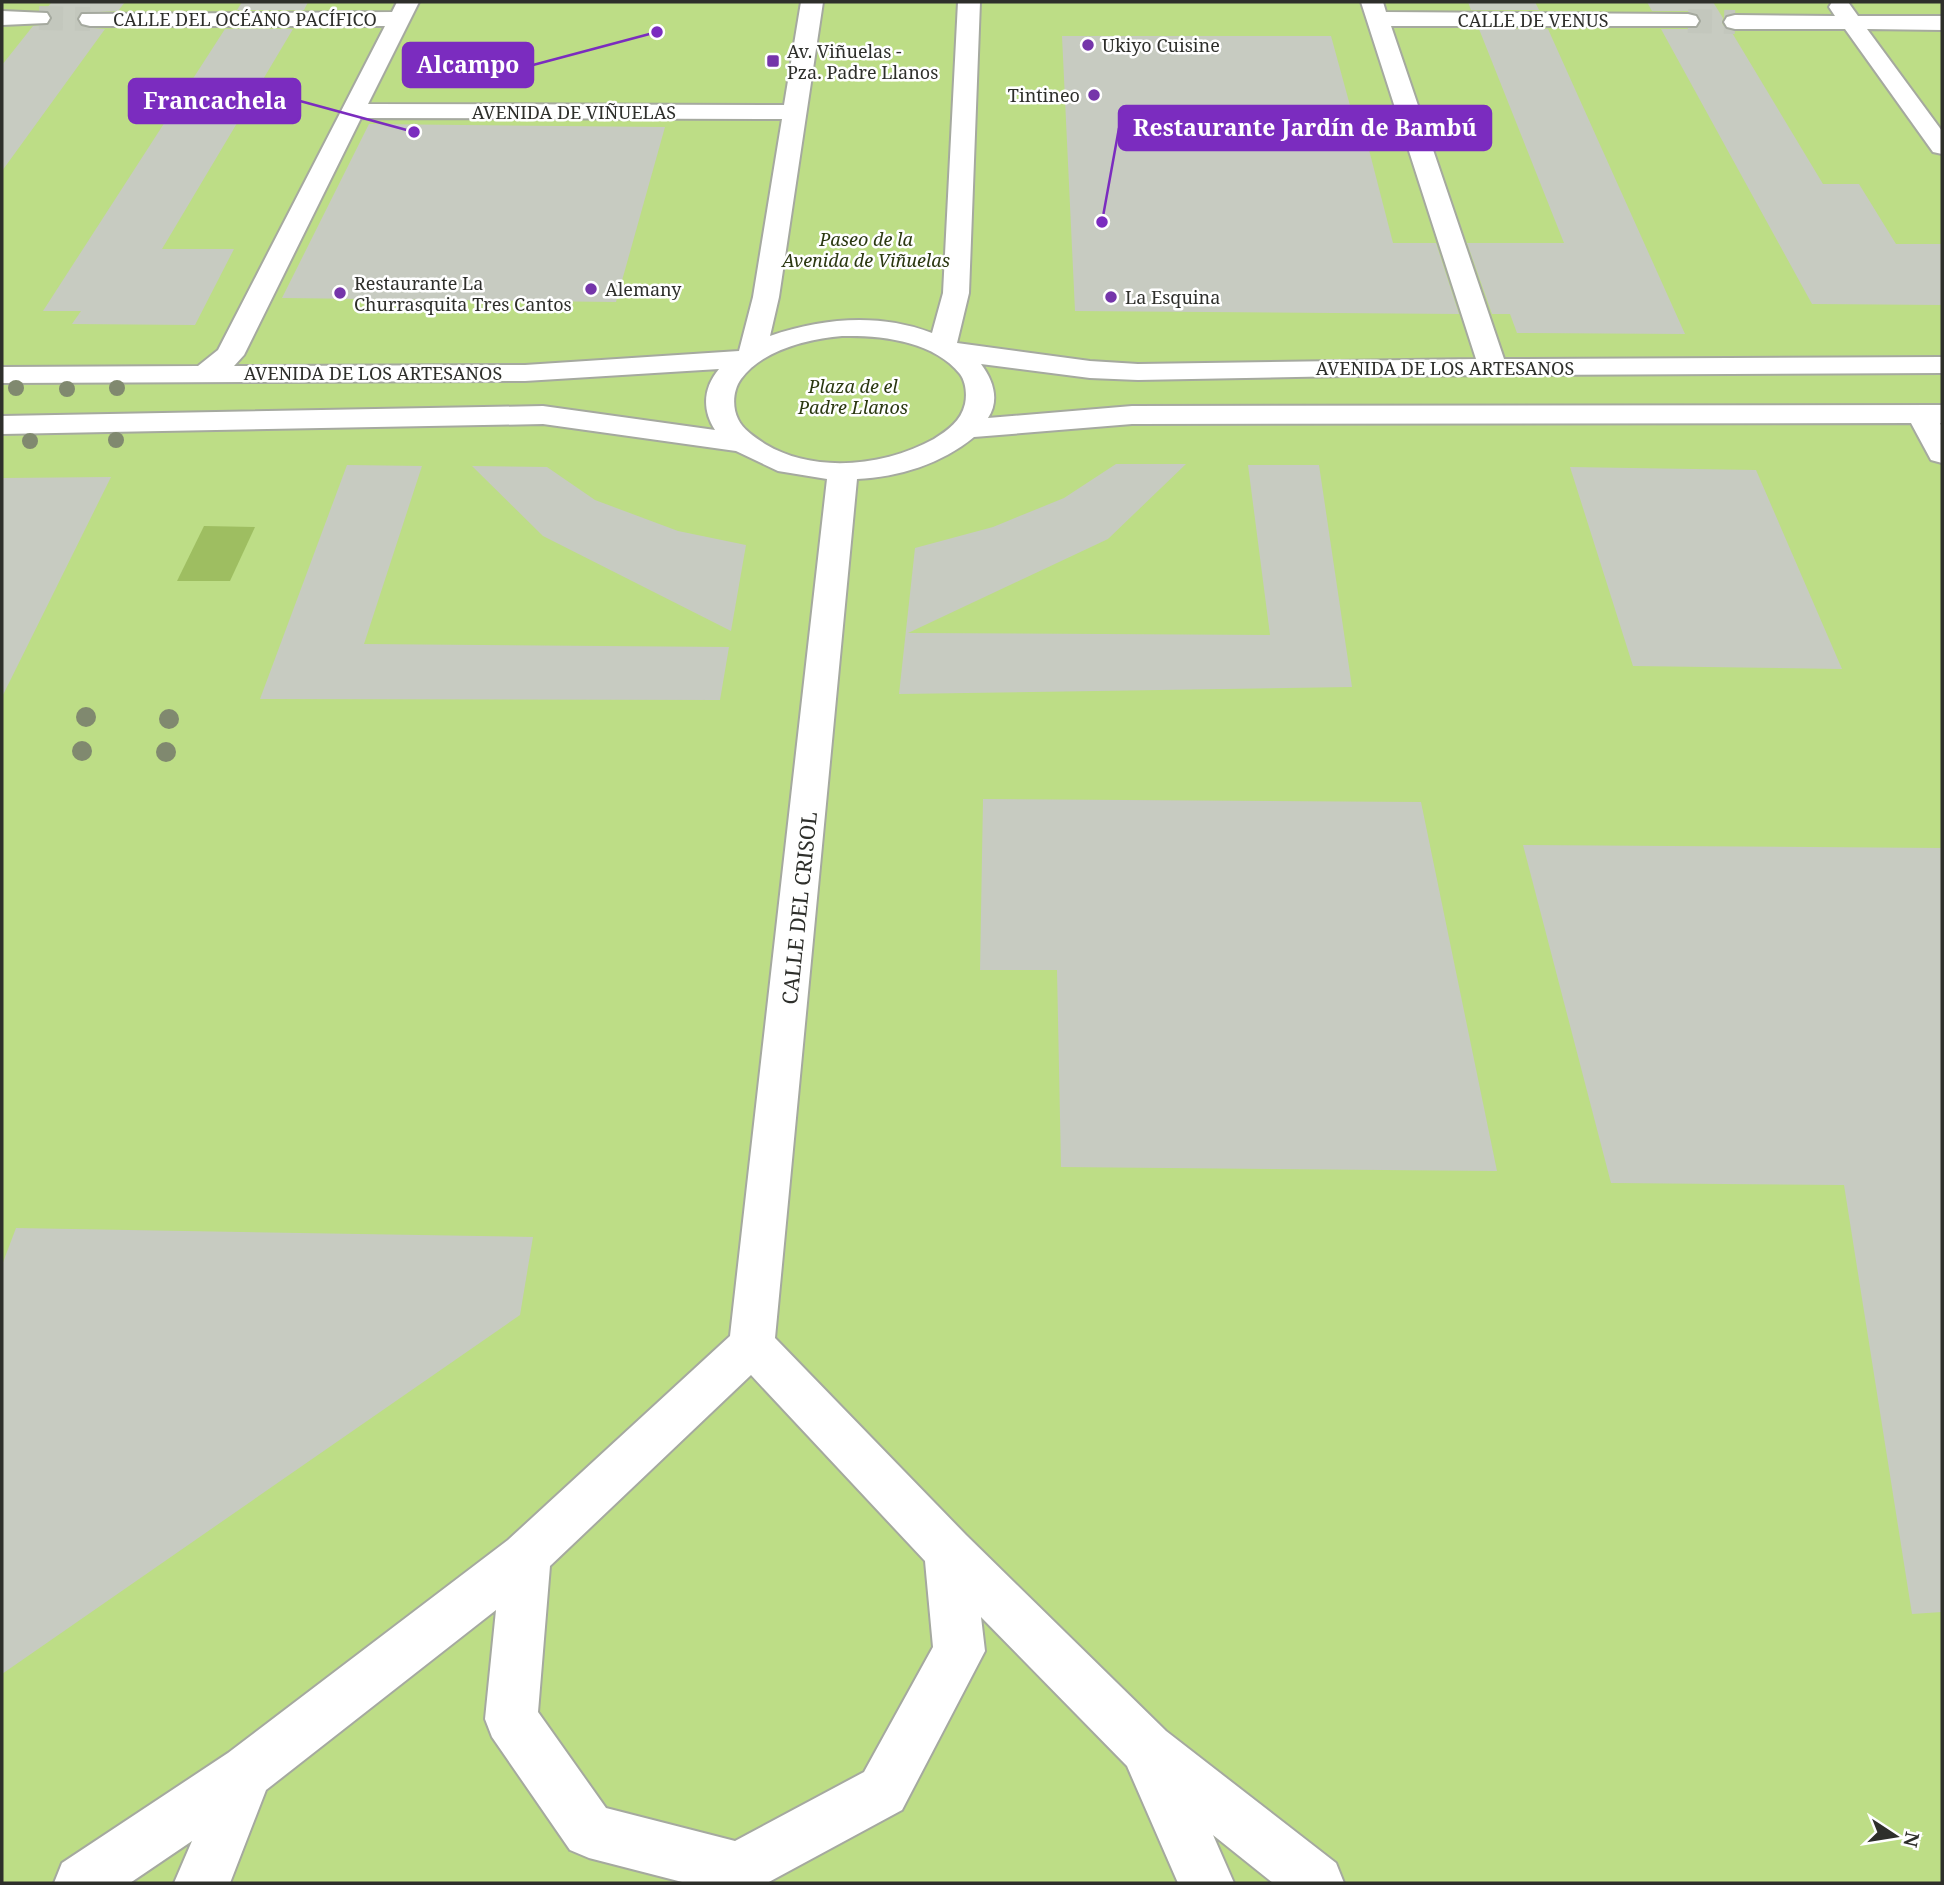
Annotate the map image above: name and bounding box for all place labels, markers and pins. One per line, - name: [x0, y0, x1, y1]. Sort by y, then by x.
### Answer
- place label: Ukiyo Cuisine: [1102, 33, 1220, 57]
- marker: Ukiyo Cuisine: [1080, 37, 1096, 53]
- place label: Av. Viñuelas - Pza. Padre Llanos: [787, 39, 938, 84]
- callout: Alcampo: [403, 43, 533, 87]
- marker: Av. Viñuelas - Pza. Padre Llanos: [765, 53, 781, 69]
- callout: Francachela: [129, 79, 300, 123]
- place label: Tintineo: [1008, 83, 1080, 107]
- marker: Tintineo: [1086, 87, 1102, 103]
- callout: Restaurante Jardín de Bambú: [1119, 106, 1491, 150]
- place label: Restaurante La Churrasquita Tres Cantos: [354, 271, 572, 316]
- place label: Alemany: [605, 277, 682, 301]
- marker: Alemany: [583, 281, 599, 297]
- marker: Restaurante La Churrasquita Tres Cantos: [332, 285, 348, 301]
- place label: La Esquina: [1125, 285, 1220, 309]
- marker: La Esquina: [1103, 289, 1119, 305]

